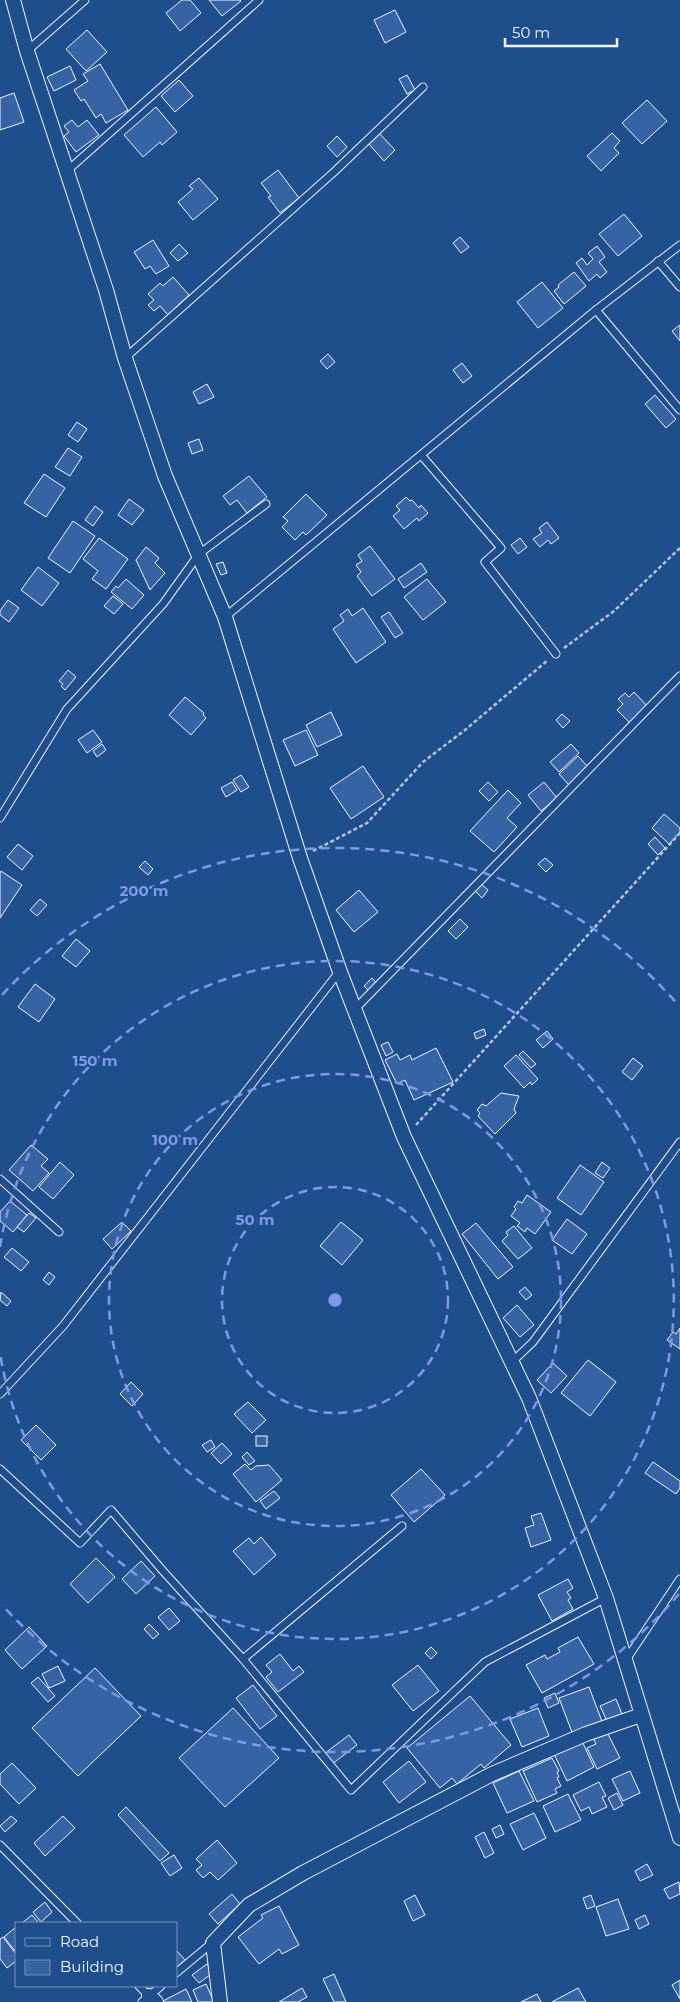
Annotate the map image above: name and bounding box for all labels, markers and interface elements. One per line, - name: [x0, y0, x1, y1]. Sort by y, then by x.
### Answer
- scale bar: [505, 15, 618, 47]
- text: 50 m: [512, 23, 550, 42]
- text: 200 m: [119, 881, 169, 900]
- text: 150 m: [73, 1051, 117, 1070]
- text: 100 m: [152, 1130, 198, 1149]
- text: 50 m: [235, 1210, 275, 1229]
- centre of rings: [326, 1291, 344, 1309]
- legend: [15, 1922, 178, 1987]
- text: Road: [60, 1932, 99, 1951]
- text: Building: [60, 1957, 124, 1976]

